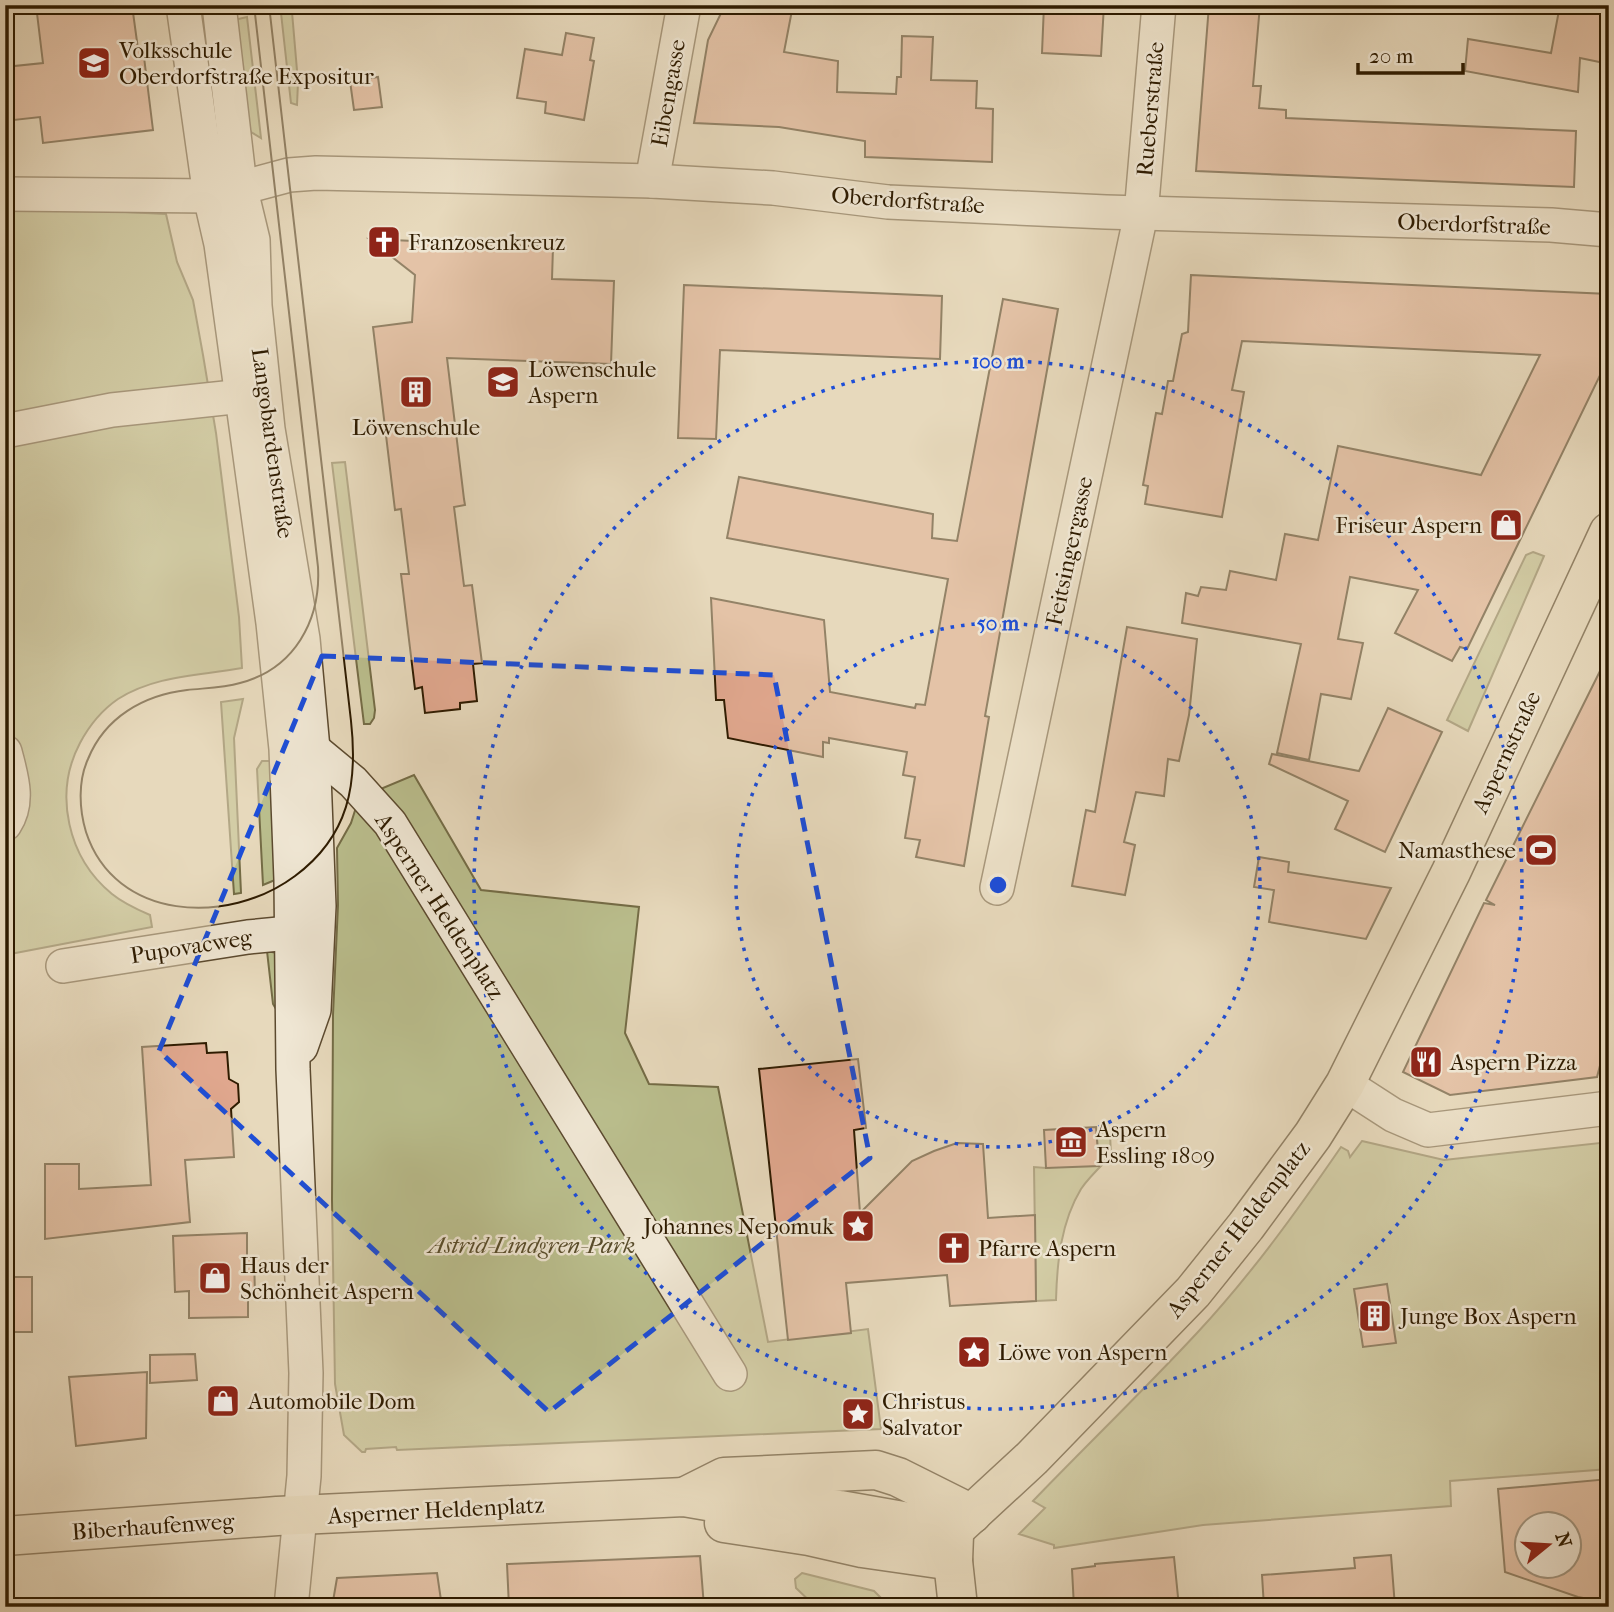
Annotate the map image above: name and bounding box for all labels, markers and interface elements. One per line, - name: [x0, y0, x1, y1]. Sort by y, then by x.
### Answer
- scale bar: [1358, 32, 1464, 76]
- place label: Volksschule Oberdorfstraße Expositur: [118, 37, 374, 90]
- street label: Eibengasse: [646, 37, 691, 149]
- street label: Rueberstraße: [1131, 41, 1170, 177]
- school or university icon: Volksschule Oberdorfstraße Expositur: [75, 44, 113, 82]
- text: 20 m: [1369, 44, 1414, 68]
- street label: Oberdorfstraße: [830, 182, 986, 219]
- street label: Oberdorfstraße: [1397, 208, 1551, 241]
- church icon: Franzosenkreuz: [365, 223, 403, 261]
- place label: Franzosenkreuz: [408, 229, 565, 256]
- street label: Langobardenstraße: [246, 346, 299, 540]
- text: 100 m: [972, 349, 1025, 373]
- place label: Löwenschule Aspern: [527, 356, 656, 409]
- school or university icon: Löwenschule Aspern: [484, 363, 522, 401]
- building icon: Löwenschule: [397, 373, 435, 411]
- place label: Löwenschule: [352, 414, 480, 441]
- street label: Feitsingergasse: [1041, 474, 1098, 628]
- shop icon: Friseur Aspern: [1487, 506, 1525, 544]
- place label: Friseur Aspern: [1335, 512, 1483, 539]
- text: 50 m: [977, 611, 1020, 635]
- street label: Aspernstraße: [1466, 687, 1546, 818]
- street label: Asperner Heldenplatz: [369, 807, 510, 1004]
- sports icon: Namasthese: [1522, 831, 1560, 869]
- place label: Namasthese: [1398, 837, 1516, 864]
- centre of rings: [986, 873, 1010, 897]
- street label: Pupovacweg: [128, 923, 255, 969]
- restaurant icon: Aspern Pizza: [1407, 1043, 1445, 1081]
- place label: Aspern Pizza: [1449, 1049, 1577, 1076]
- place label: Aspern Essling 1809: [1095, 1116, 1215, 1169]
- museum icon: Aspern Essling 1809: [1052, 1123, 1090, 1161]
- street label: Asperner Heldenplatz: [1160, 1136, 1316, 1324]
- place icon: Johannes Nepomuk: [839, 1207, 877, 1245]
- place label: Johannes Nepomuk: [641, 1213, 835, 1240]
- church icon: Pfarre Aspern: [935, 1229, 973, 1267]
- park label: Astrid-Lindgren-Park: [426, 1232, 635, 1259]
- place label: Pfarre Aspern: [978, 1235, 1117, 1262]
- place label: Haus der Schönheit Aspern: [240, 1252, 415, 1305]
- shop icon: Haus der Schönheit Aspern: [196, 1259, 234, 1297]
- building icon: Junge Box Aspern: [1356, 1297, 1394, 1335]
- place label: Junge Box Aspern: [1398, 1303, 1577, 1330]
- place icon: Löwe von Aspern: [955, 1333, 993, 1371]
- place label: Löwe von Aspern: [998, 1339, 1168, 1366]
- shop icon: Automobile Dom: [204, 1382, 242, 1420]
- place label: Automobile Dom: [247, 1388, 415, 1415]
- place label: Christus Salvator: [882, 1388, 965, 1441]
- place icon: Christus Salvator: [839, 1395, 877, 1433]
- street label: Asperner Heldenplatz: [326, 1491, 545, 1530]
- street label: Biberhaufenweg: [71, 1507, 236, 1546]
- north arrow: [1512, 1510, 1582, 1580]
- text: N: [1551, 1530, 1576, 1551]

